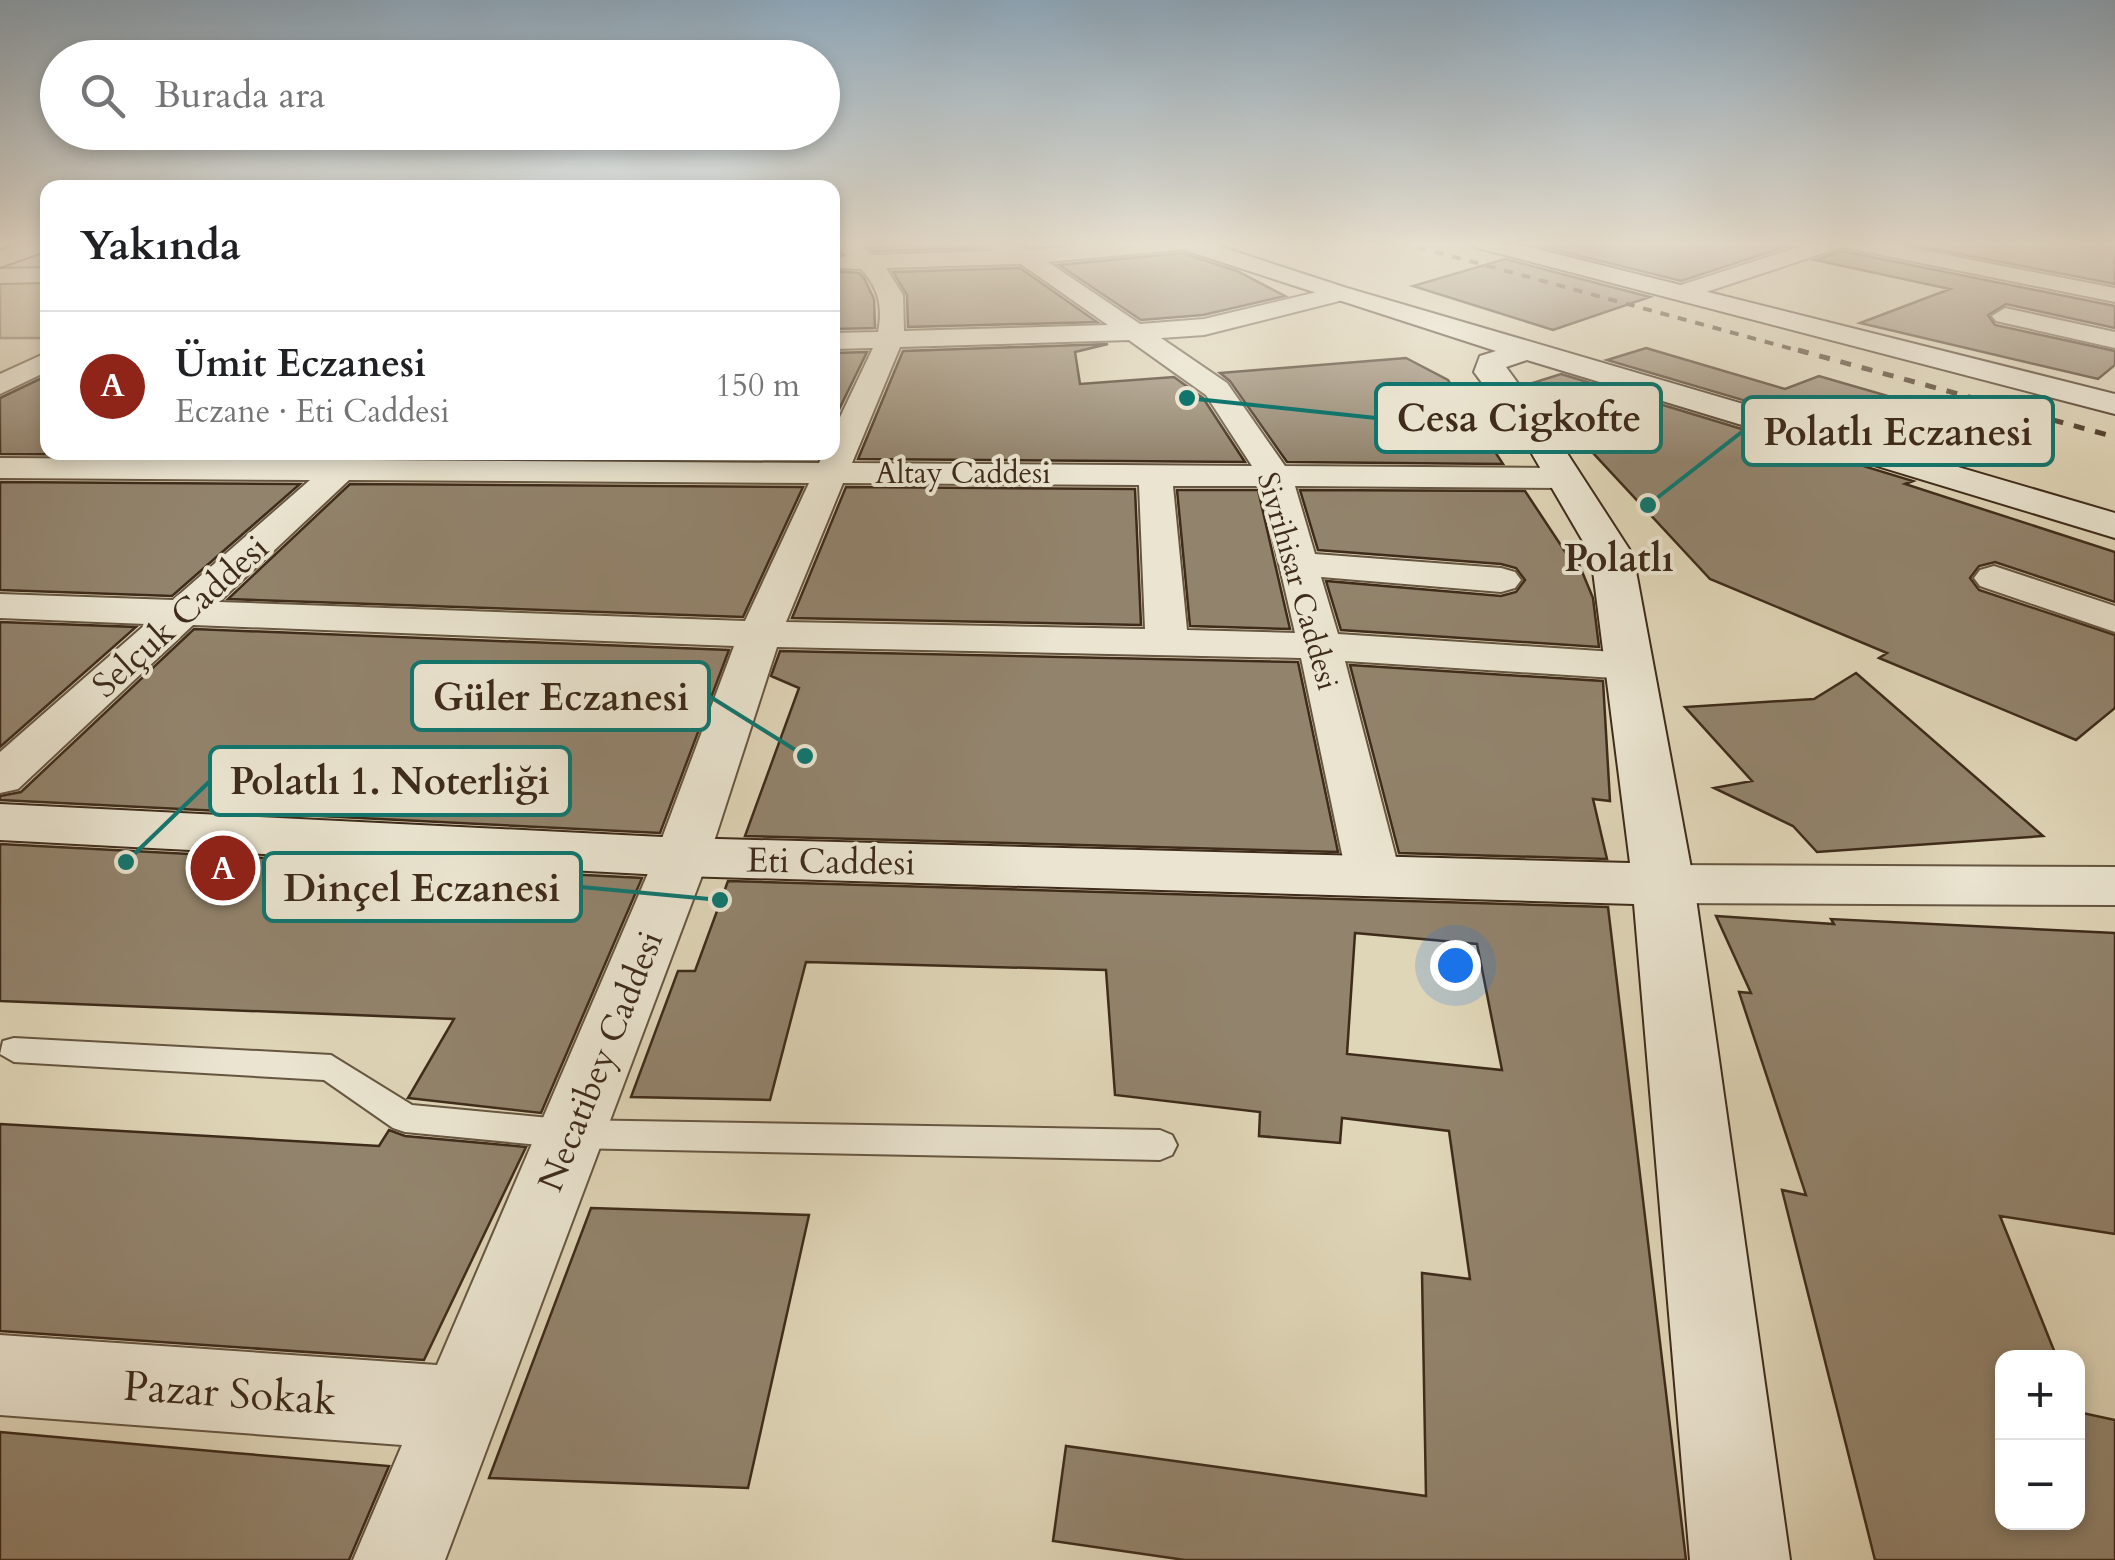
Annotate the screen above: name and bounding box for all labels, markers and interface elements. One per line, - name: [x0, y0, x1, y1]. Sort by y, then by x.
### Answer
- search box: [40, 40, 840, 150]
- icon: search: [75, 68, 130, 123]
- text: Burada ara: [155, 69, 326, 121]
- text: Yakında: [80, 217, 241, 274]
- text: Ümit Eczanesi: [175, 338, 426, 390]
- text: A: [100, 364, 125, 408]
- text: 150 m: [715, 364, 800, 408]
- callout: Cesa Cigkofte: [1376, 384, 1661, 452]
- text: Eczane · Eti Caddesi: [175, 390, 450, 434]
- text: Cesa Cigkofte: [1397, 393, 1641, 445]
- callout: Polatlı Eczanesi: [1743, 397, 2053, 465]
- text: Polatlı Eczanesi: [1763, 407, 2033, 459]
- street label: Altay Caddesi: [875, 453, 1051, 494]
- street label: Sivrihisar Caddesi: [1247, 467, 1348, 695]
- street label: Selçuk Caddesi: [82, 525, 279, 709]
- district label: Polatlı: [1564, 533, 1674, 585]
- callout: Güler Eczanesi: [412, 662, 709, 730]
- text: Güler Eczanesi: [433, 672, 689, 724]
- callout: Polatlı 1. Noterliği: [210, 747, 570, 815]
- text: Polatlı 1. Noterliği: [230, 756, 550, 808]
- pin: A: [190, 830, 256, 906]
- street label: Eti Caddesi: [746, 837, 916, 887]
- callout: Dinçel Eczanesi: [264, 853, 581, 921]
- text: Dinçel Eczanesi: [284, 863, 560, 915]
- street label: Necatibey Caddesi: [527, 924, 675, 1199]
- your location: [1430, 940, 1481, 991]
- map controls: [1995, 1350, 2085, 1530]
- button: +: [1995, 1350, 2085, 1440]
- street label: Pazar Sokak: [121, 1358, 339, 1429]
- button: −: [1995, 1440, 2085, 1530]

